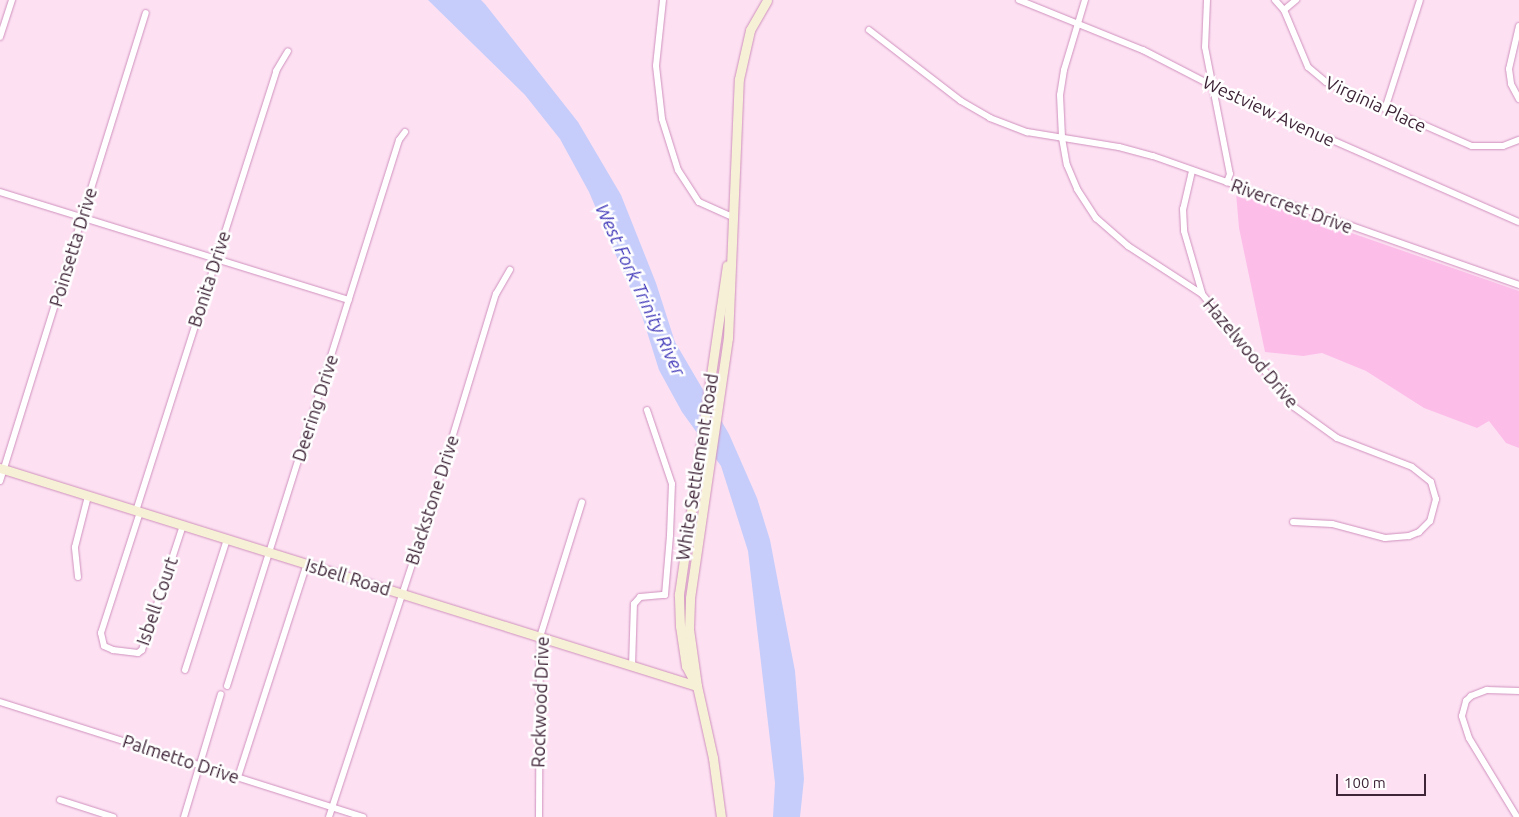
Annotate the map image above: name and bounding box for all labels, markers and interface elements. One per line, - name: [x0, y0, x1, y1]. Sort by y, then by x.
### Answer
- street label: Westview Avenue: [1200, 71, 1338, 151]
- street label: Virginia Place: [1322, 71, 1430, 137]
- street label: Rivercrest Drive: [1228, 174, 1356, 238]
- street label: Poinsetta Drive: [45, 185, 101, 309]
- water label: West Fork Trinity River: [590, 200, 690, 380]
- street label: Bonita Drive: [183, 228, 235, 330]
- street label: Hazelwood Drive: [1199, 294, 1303, 412]
- street label: Deering Drive: [288, 352, 342, 464]
- street label: White Settlement Road: [672, 372, 722, 562]
- street label: Blackstone Drive: [401, 432, 463, 568]
- street label: Isbell Court: [132, 554, 182, 648]
- street label: Isbell Road: [303, 554, 393, 600]
- street label: Rockwood Drive: [527, 636, 553, 768]
- street label: Palmetto Drive: [120, 730, 242, 788]
- scale bar: [1339, 764, 1429, 796]
- text: 100 m: [1344, 774, 1386, 791]

